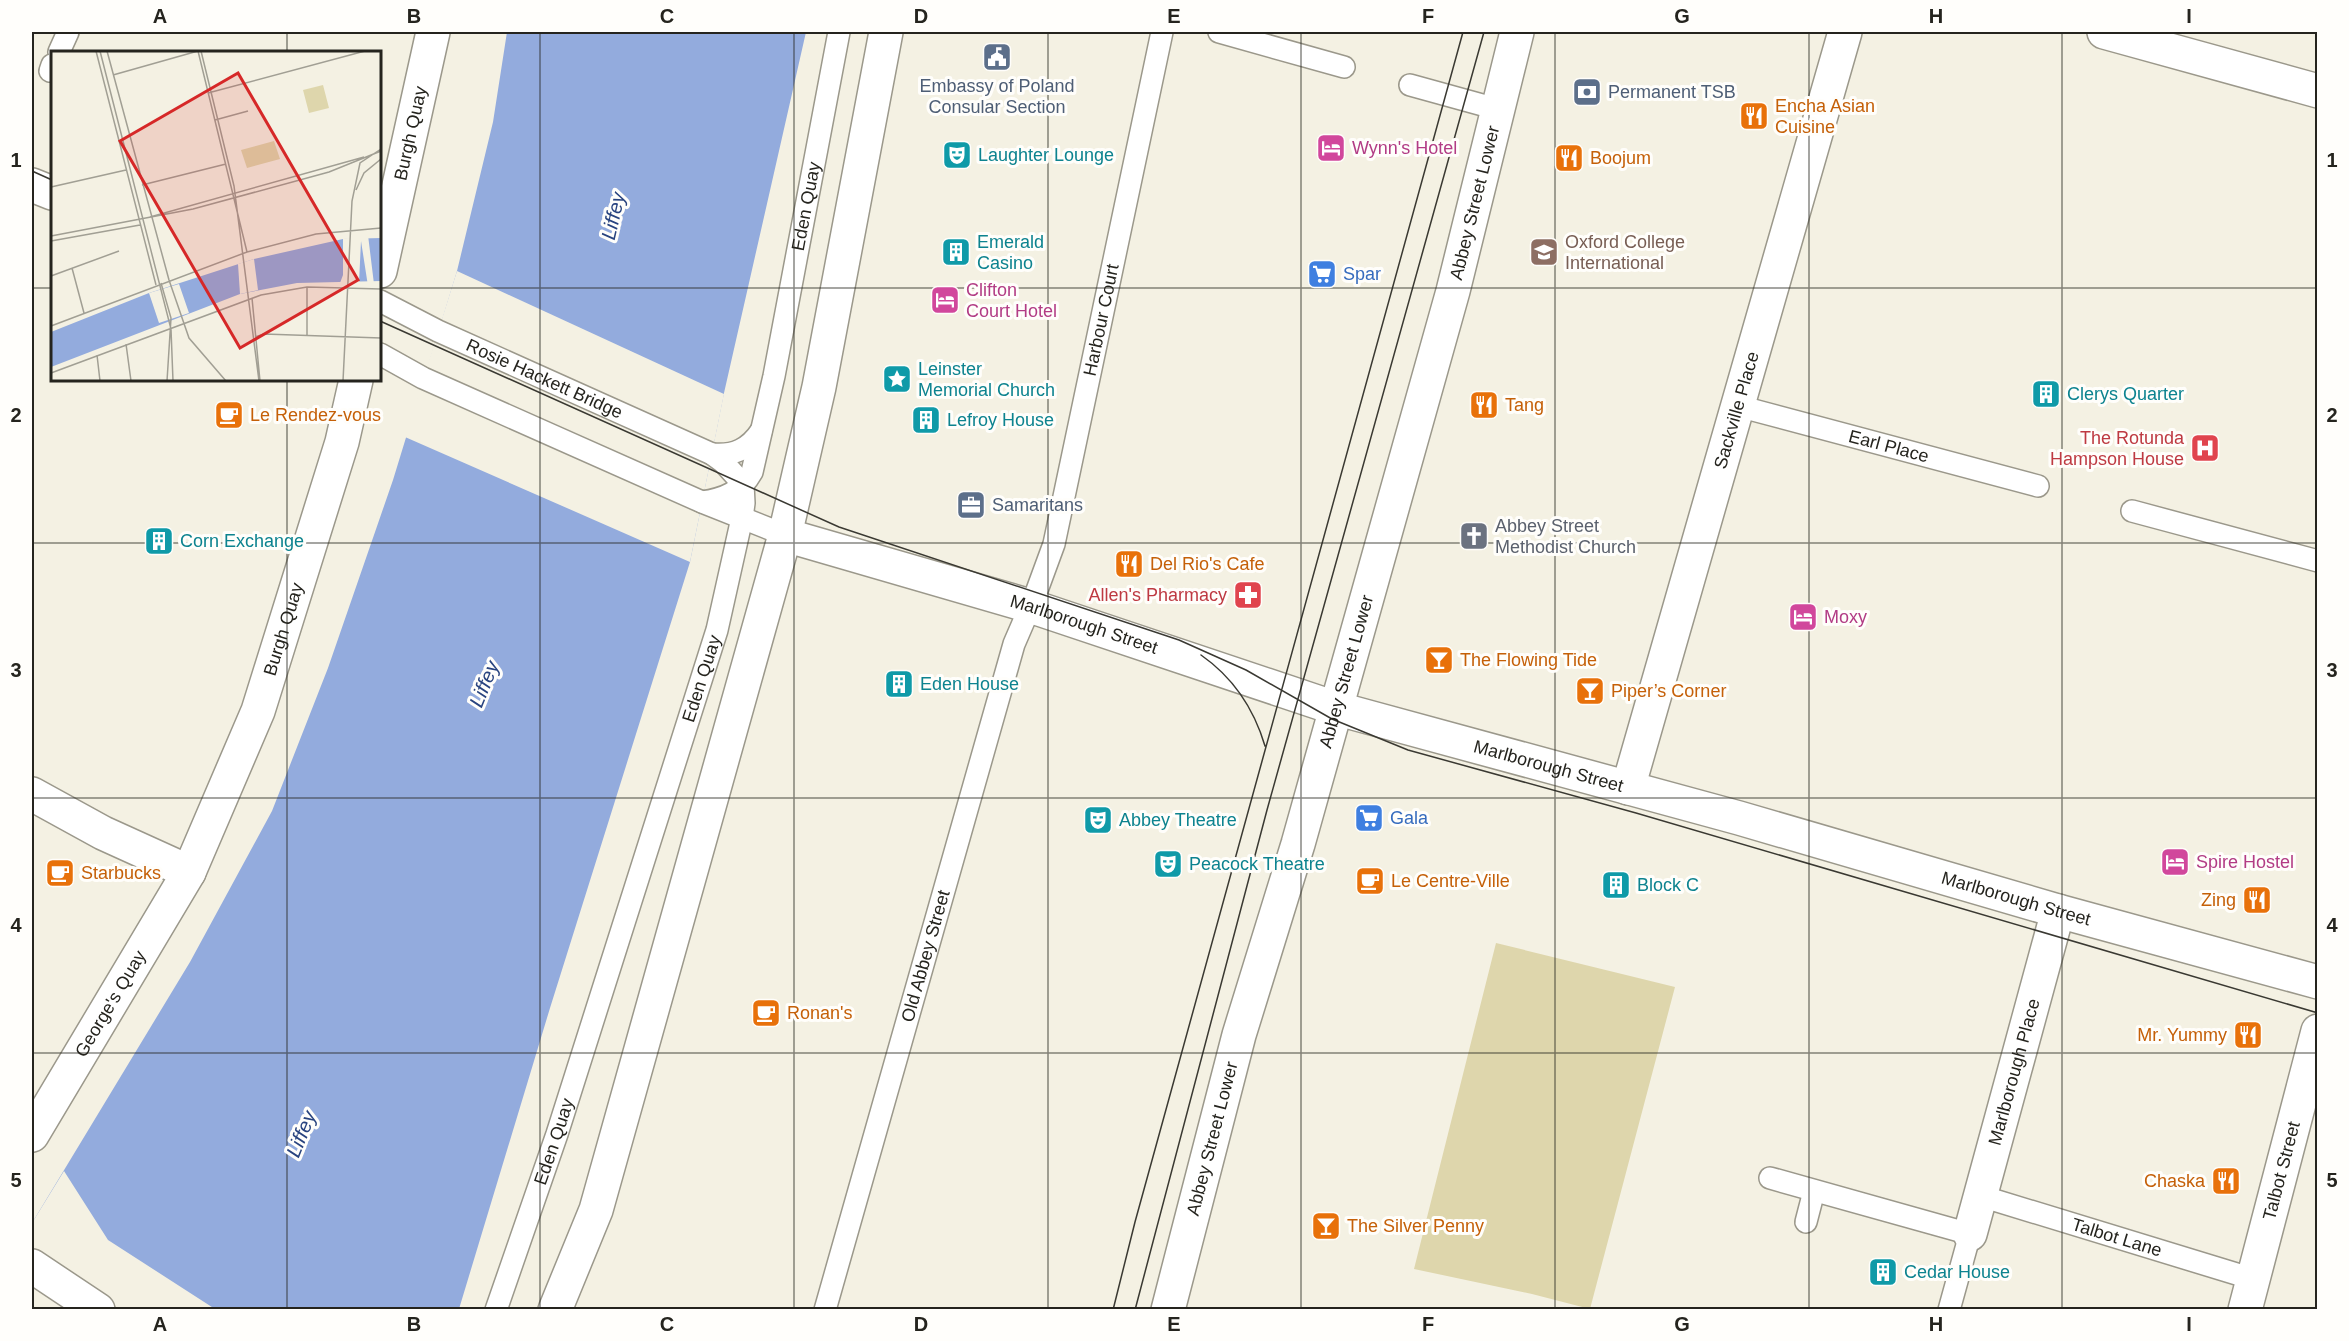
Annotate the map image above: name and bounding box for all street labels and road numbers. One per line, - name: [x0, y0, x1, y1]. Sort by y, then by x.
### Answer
- street label: Burgh Quay: [390, 84, 431, 182]
- street label: Abbey Street Lower: [1446, 124, 1503, 282]
- street label: Eden Quay: [788, 160, 824, 252]
- street label: Harbour Court: [1080, 262, 1123, 378]
- street label: Rosie Hackett Bridge: [463, 335, 626, 423]
- street label: Sackville Place: [1710, 349, 1763, 471]
- street label: Earl Place: [1846, 426, 1931, 466]
- street label: Burgh Quay: [260, 580, 307, 678]
- street label: Marlborough Street: [1008, 591, 1160, 658]
- street label: Abbey Street Lower: [1315, 593, 1377, 750]
- street label: Eden Quay: [678, 633, 725, 725]
- street label: Marlborough Street: [1472, 736, 1626, 796]
- street label: Marlborough Street: [1939, 868, 2093, 929]
- street label: Old Abbey Street: [897, 888, 954, 1024]
- street label: George's Quay: [71, 947, 150, 1061]
- street label: Marlborough Place: [1985, 996, 2044, 1147]
- street label: Abbey Street Lower: [1183, 1060, 1242, 1218]
- street label: Eden Quay: [530, 1096, 578, 1188]
- street label: Talbot Street: [2259, 1119, 2304, 1222]
- street label: Talbot Lane: [2069, 1214, 2164, 1261]

